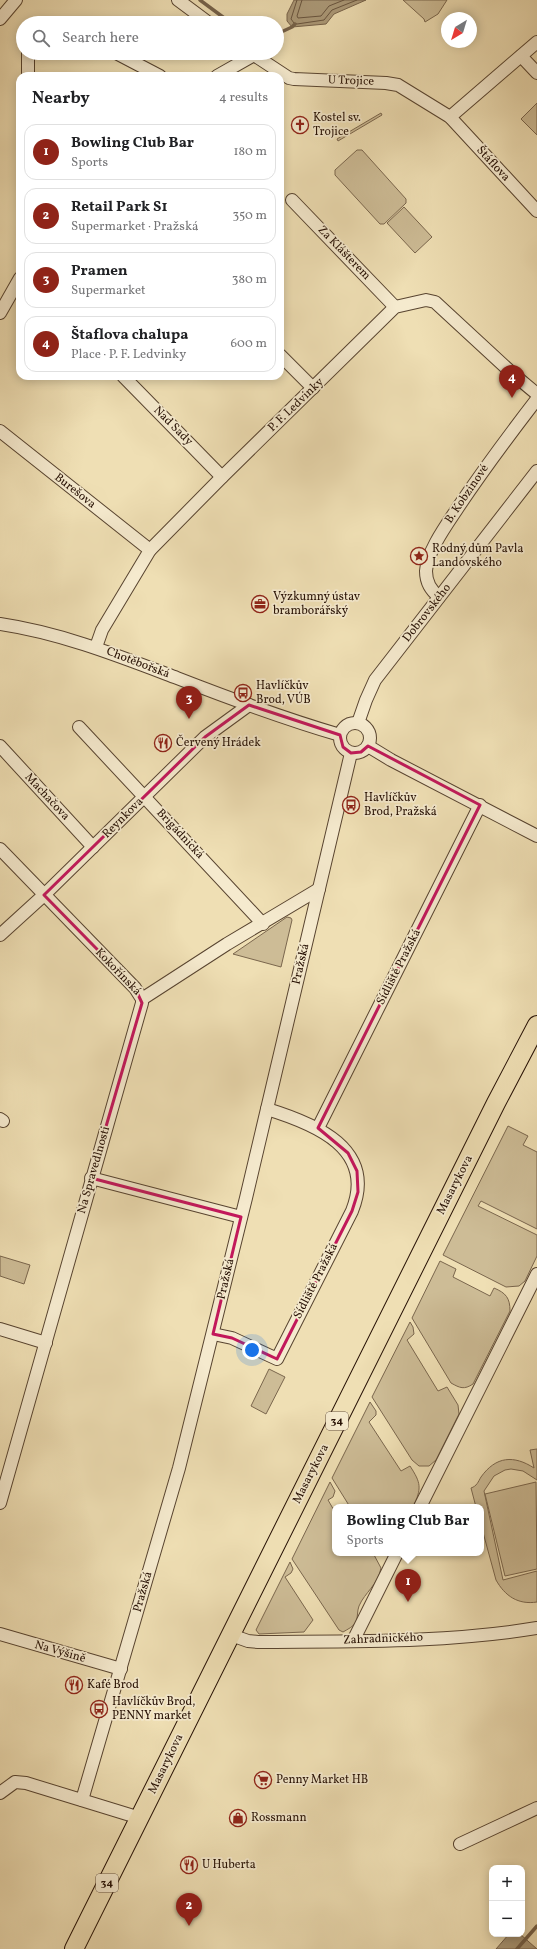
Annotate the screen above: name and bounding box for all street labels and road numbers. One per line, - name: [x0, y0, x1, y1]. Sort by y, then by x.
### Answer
- street label: U Trojice: [328, 72, 375, 90]
- street label: Štáflova: [473, 142, 514, 185]
- street label: Za Klášterem: [314, 222, 374, 284]
- street label: P. F. Ledvinky: [265, 374, 328, 436]
- street label: Nad Sady: [150, 403, 197, 450]
- street label: B. Kobzinové: [441, 461, 493, 527]
- street label: Burešova: [51, 470, 99, 512]
- street label: Dobrovského: [399, 581, 455, 645]
- street label: Chotěbořská: [104, 644, 172, 682]
- street label: Machačova: [21, 770, 73, 824]
- street label: Reynkova: [99, 794, 147, 842]
- street label: Brigádnická: [153, 805, 207, 863]
- street label: Sídliště Pražská: [373, 926, 425, 1008]
- street label: Pražská: [289, 942, 313, 986]
- street label: Kokořínská: [91, 945, 145, 999]
- street label: Na Spravedlnosti: [74, 1124, 114, 1216]
- street label: Masarykova: [433, 1153, 477, 1217]
- street label: Sídliště Pražská: [290, 1240, 342, 1322]
- street label: Pražská: [214, 1257, 238, 1301]
- road number: 34: [326, 1412, 348, 1430]
- street label: Masarykova: [289, 1442, 333, 1506]
- street label: Pražská: [130, 1570, 156, 1614]
- street label: Zahradnického: [343, 1630, 423, 1648]
- street label: Na Výšině: [33, 1637, 88, 1667]
- street label: Masarykova: [145, 1731, 187, 1797]
- road number: 34: [96, 1874, 118, 1892]

